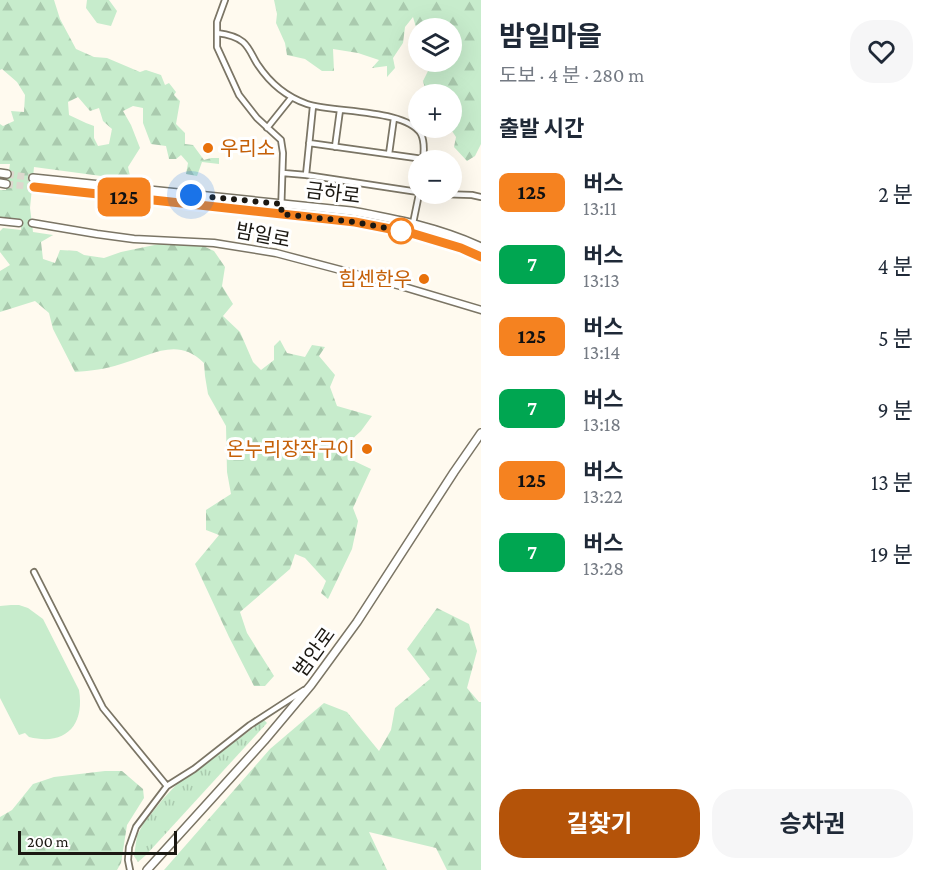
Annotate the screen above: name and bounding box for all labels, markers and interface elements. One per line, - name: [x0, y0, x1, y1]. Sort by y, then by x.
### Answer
- map controls: [408, 18, 462, 204]
- button: layers: [408, 18, 462, 72]
- button: heart: [850, 20, 913, 83]
- text: 밤일마을: [499, 21, 602, 52]
- text: 도보 · 4 분 · 280 m: [499, 64, 644, 86]
- button: +: [408, 84, 462, 138]
- text: 출발 시간: [499, 116, 584, 141]
- place label: 우리소: [220, 137, 275, 159]
- marker: 우리소: [201, 141, 215, 155]
- button: −: [408, 150, 462, 204]
- text: 버스: [583, 171, 623, 196]
- line badge: 125: [90, 178, 158, 216]
- street label: 금하로: [304, 179, 362, 207]
- your location: [176, 180, 206, 210]
- text: 125: [518, 180, 546, 204]
- text: 2 분: [878, 182, 913, 207]
- text: 125: [110, 185, 138, 209]
- text: 13:11: [583, 197, 617, 219]
- unlabelled marker: [388, 218, 414, 244]
- street label: 밤일로: [234, 219, 292, 251]
- text: 버스: [583, 243, 623, 268]
- text: 7: [527, 252, 537, 276]
- text: 4 분: [877, 254, 913, 279]
- place label: 힘센한우: [338, 268, 412, 290]
- text: 13:13: [583, 269, 620, 291]
- marker: 힘센한우: [417, 272, 431, 286]
- text: 버스: [583, 315, 623, 340]
- text: 125: [518, 324, 546, 348]
- text: 5 분: [878, 326, 913, 351]
- text: 13:14: [583, 341, 621, 363]
- text: 버스: [583, 387, 623, 412]
- text: 7: [527, 396, 537, 420]
- text: 9 분: [877, 398, 913, 423]
- text: 13:18: [583, 413, 621, 435]
- place label: 온누리장작구이: [226, 438, 355, 460]
- marker: 온누리장작구이: [360, 442, 374, 456]
- text: 버스: [583, 459, 623, 484]
- text: 125: [518, 468, 546, 492]
- text: 13 분: [871, 470, 913, 495]
- text: 13:22: [583, 485, 623, 507]
- text: 버스: [583, 531, 623, 556]
- text: 7: [527, 540, 537, 564]
- text: 19 분: [870, 542, 913, 567]
- text: 13:28: [583, 557, 624, 579]
- street label: 범안로: [289, 623, 339, 681]
- button: 길찾기: [499, 789, 700, 858]
- button: 승차권: [712, 789, 913, 858]
- scale bar: [18, 828, 177, 856]
- text: 200 m: [27, 833, 69, 850]

